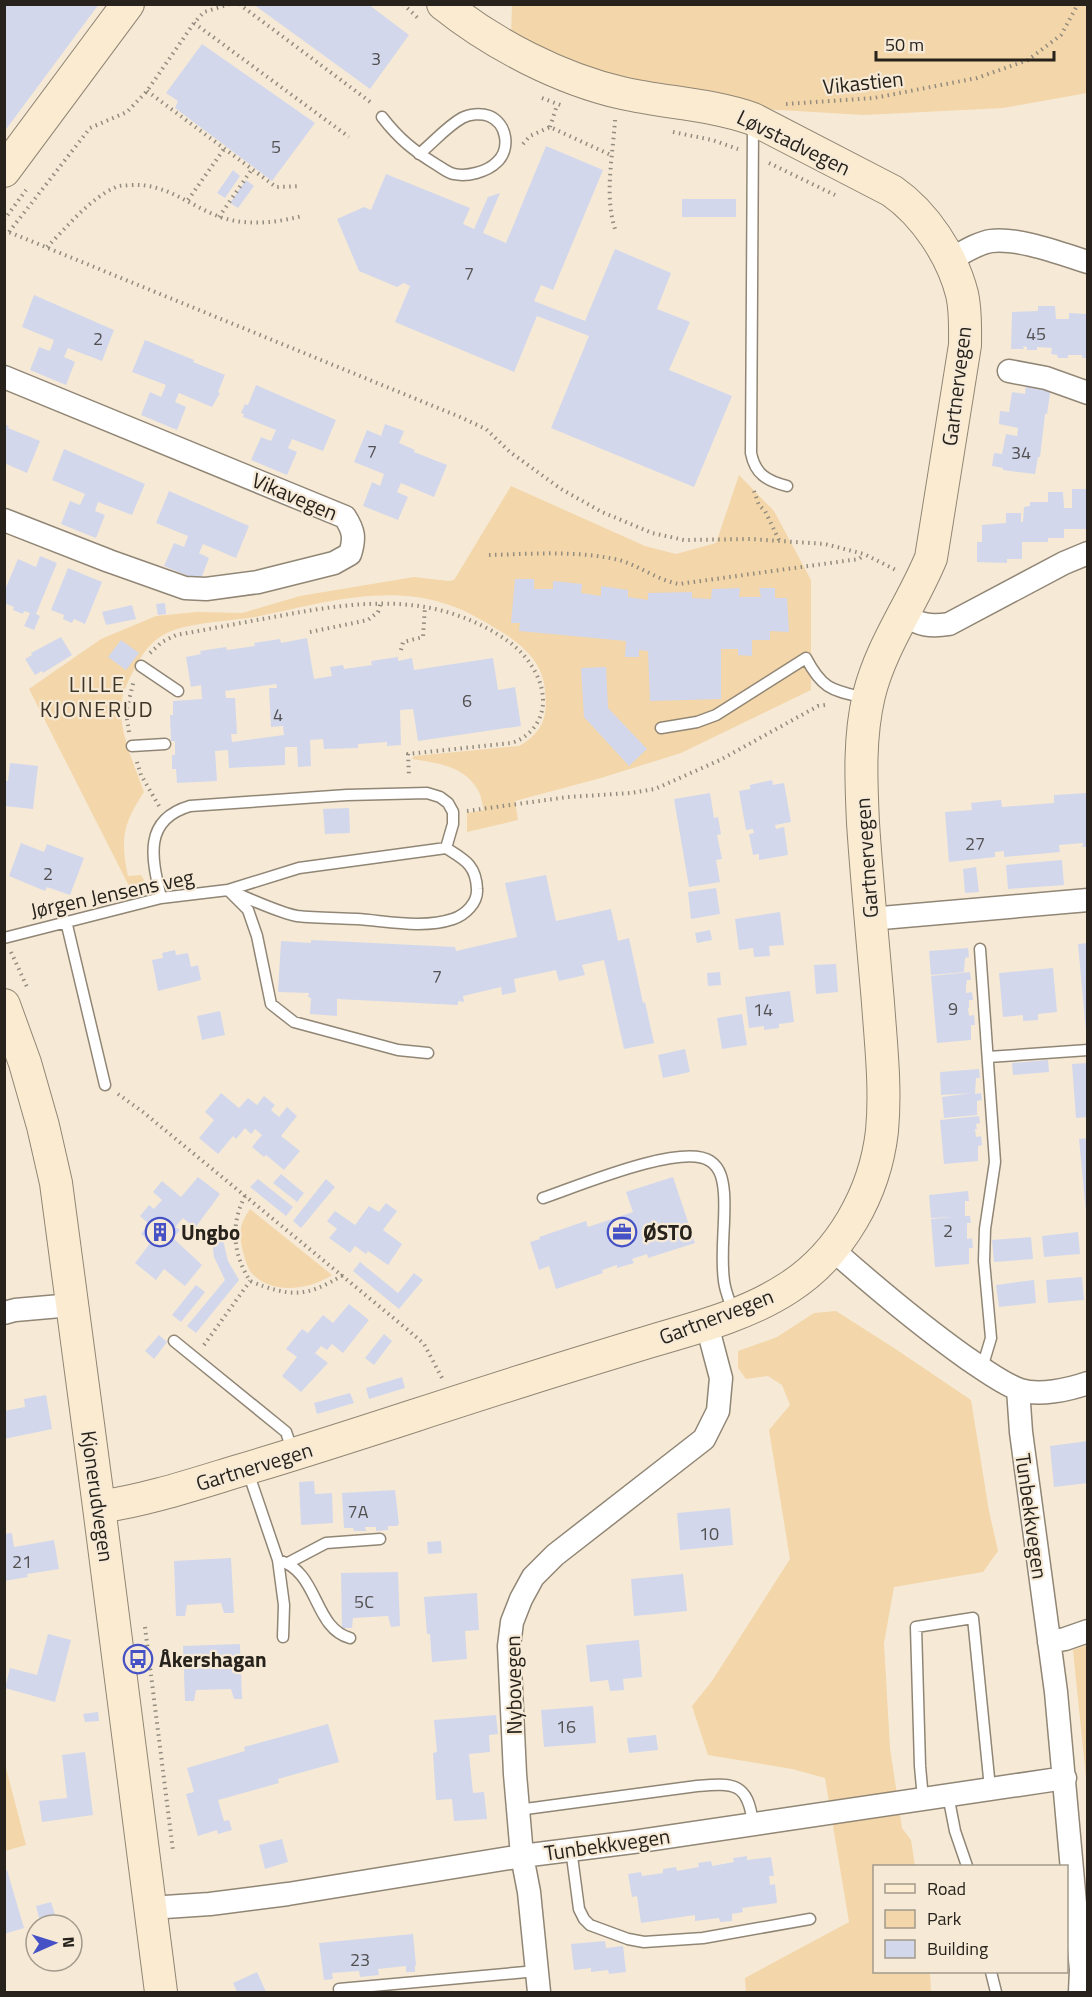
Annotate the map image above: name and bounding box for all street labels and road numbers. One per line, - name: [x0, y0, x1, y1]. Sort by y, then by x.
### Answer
- street label: Vikastien: [821, 62, 905, 102]
- street label: Løvstadvegen: [732, 101, 856, 183]
- street label: Gartnervegen: [933, 324, 979, 448]
- street label: Vikavegen: [247, 464, 343, 528]
- street label: Gartnervegen: [846, 797, 886, 919]
- street label: Jørgen Jensens veg: [27, 860, 197, 926]
- street label: Gartnervegen: [654, 1279, 778, 1353]
- street label: Kjonerudvegen: [73, 1428, 123, 1564]
- street label: Gartnervegen: [192, 1433, 316, 1499]
- street label: Tunbekkvegen: [1007, 1451, 1057, 1581]
- street label: Nybovegen: [496, 1635, 530, 1735]
- street label: Tunbekkvegen: [542, 1819, 672, 1869]

